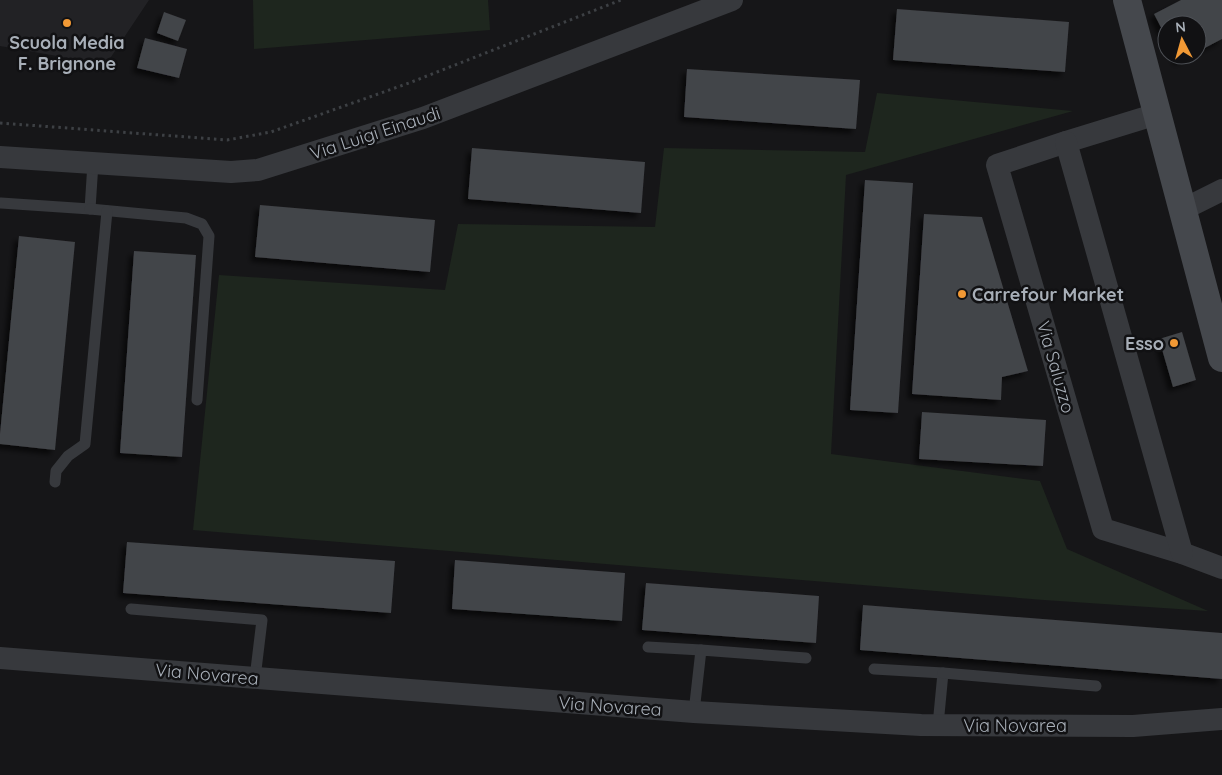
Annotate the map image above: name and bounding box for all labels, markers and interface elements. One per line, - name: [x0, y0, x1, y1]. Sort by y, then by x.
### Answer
- north arrow: [1157, 15, 1207, 65]
- marker: Scuola Media F. Brignone: [61, 17, 73, 29]
- text: N: [1175, 18, 1187, 37]
- place label: Scuola Media F. Brignone: [9, 31, 125, 75]
- street label: Via Luigi Einaudi: [307, 101, 443, 165]
- place label: Carrefour Market: [972, 283, 1124, 306]
- marker: Carrefour Market: [956, 288, 968, 300]
- street label: Via Saluzzo: [1032, 318, 1080, 416]
- place label: Esso: [1125, 332, 1164, 355]
- marker: Esso: [1168, 337, 1180, 349]
- street label: Via Novarea: [154, 658, 260, 690]
- street label: Via Novarea: [558, 691, 662, 721]
- street label: Via Novarea: [963, 714, 1067, 737]

